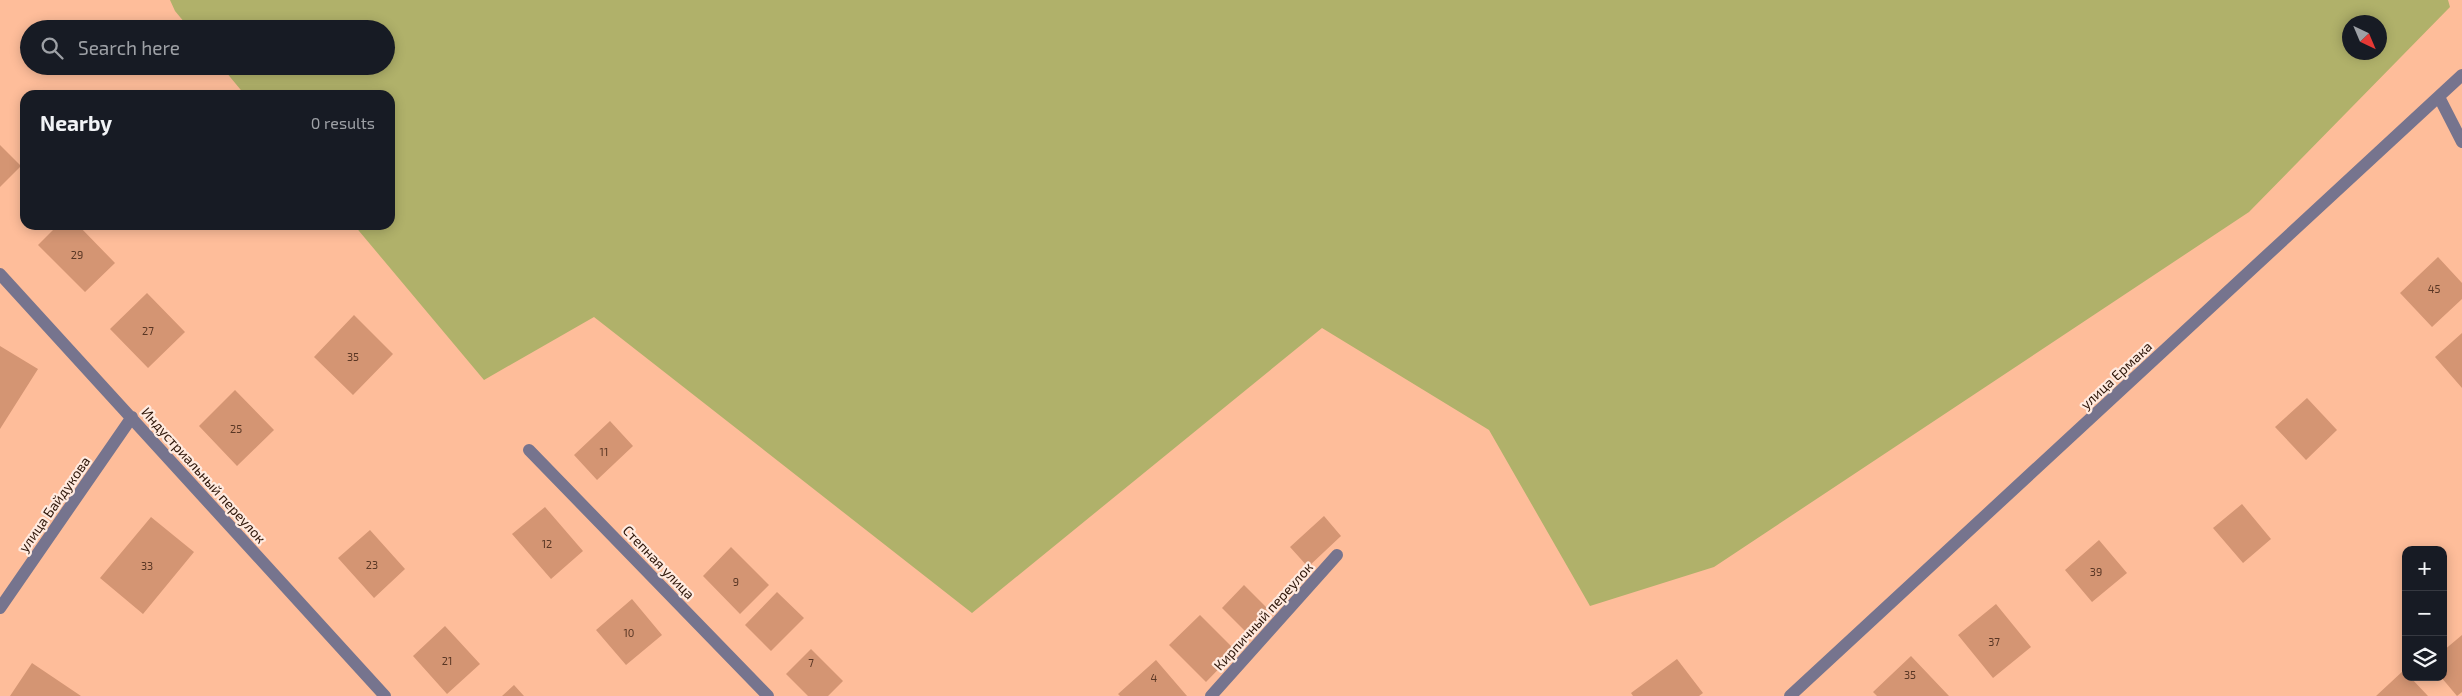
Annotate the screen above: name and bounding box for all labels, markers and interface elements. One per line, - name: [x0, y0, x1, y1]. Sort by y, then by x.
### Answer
- north arrow: [2342, 15, 2387, 60]
- search box: [20, 20, 395, 75]
- icon: search: [38, 34, 66, 62]
- text: Search here: [78, 36, 180, 59]
- text: Nearby: [40, 110, 112, 135]
- text: 0 results: [311, 113, 375, 132]
- house number: 29: [71, 248, 83, 261]
- house number: 45: [2428, 282, 2440, 295]
- house number: 27: [142, 324, 154, 337]
- street label: улица Ермака: [2077, 338, 2155, 412]
- house number: 35: [347, 350, 359, 363]
- street label: Индустриальный переулок: [138, 403, 270, 547]
- house number: 25: [230, 422, 242, 435]
- house number: 11: [600, 445, 608, 458]
- street label: улица Байдукова: [15, 453, 93, 555]
- street label: Степная улица: [620, 522, 698, 602]
- house number: 12: [542, 537, 552, 550]
- map controls: [2402, 546, 2447, 681]
- button: +: [2402, 546, 2447, 591]
- house number: 23: [366, 558, 378, 571]
- street label: Кирпичный переулок: [1210, 558, 1316, 674]
- house number: 33: [141, 559, 153, 572]
- house number: 39: [2090, 565, 2102, 578]
- house number: 9: [733, 575, 739, 588]
- button: −: [2402, 591, 2447, 636]
- house number: 10: [623, 626, 635, 639]
- house number: 37: [1988, 635, 2000, 648]
- button: layers: [2402, 636, 2447, 681]
- house number: 21: [442, 654, 452, 667]
- house number: 7: [808, 656, 814, 669]
- house number: 35: [1904, 668, 1916, 681]
- house number: 4: [1151, 671, 1158, 684]

